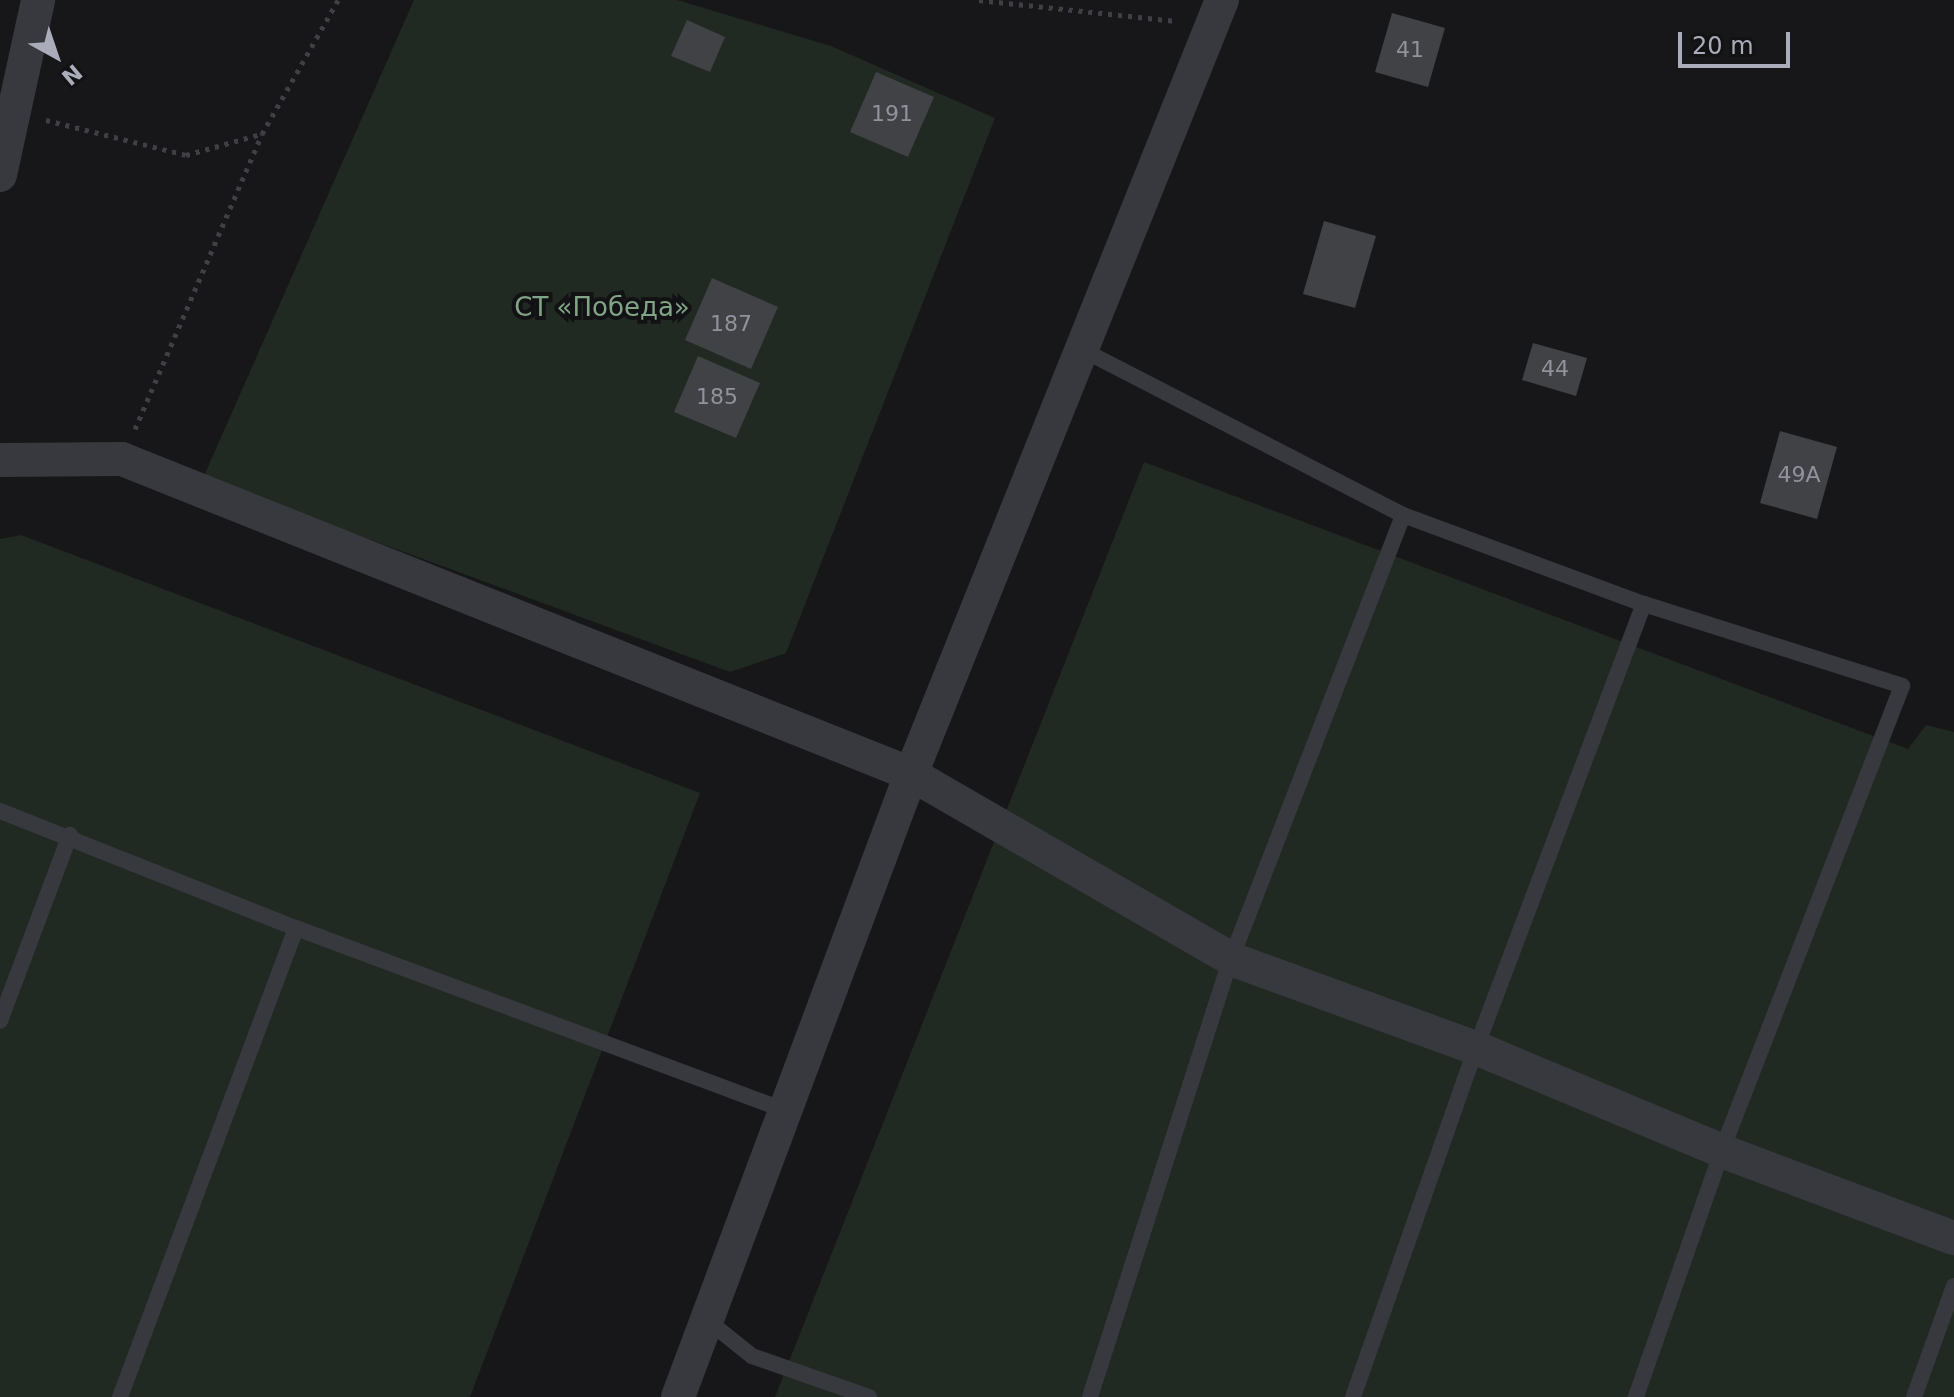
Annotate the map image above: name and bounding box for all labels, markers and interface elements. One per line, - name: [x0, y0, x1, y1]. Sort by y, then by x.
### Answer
- north arrow: [16, 16, 96, 96]
- scale bar: [1682, 16, 1794, 66]
- text: 20 m: [1692, 32, 1754, 60]
- house number: 41: [1396, 37, 1424, 63]
- text: N: [57, 59, 87, 90]
- house number: 191: [871, 101, 913, 127]
- park label: СТ «Победа»: [514, 292, 690, 324]
- house number: 187: [710, 311, 752, 337]
- house number: 44: [1541, 356, 1569, 382]
- house number: 185: [696, 384, 738, 410]
- house number: 49А: [1777, 462, 1821, 488]

